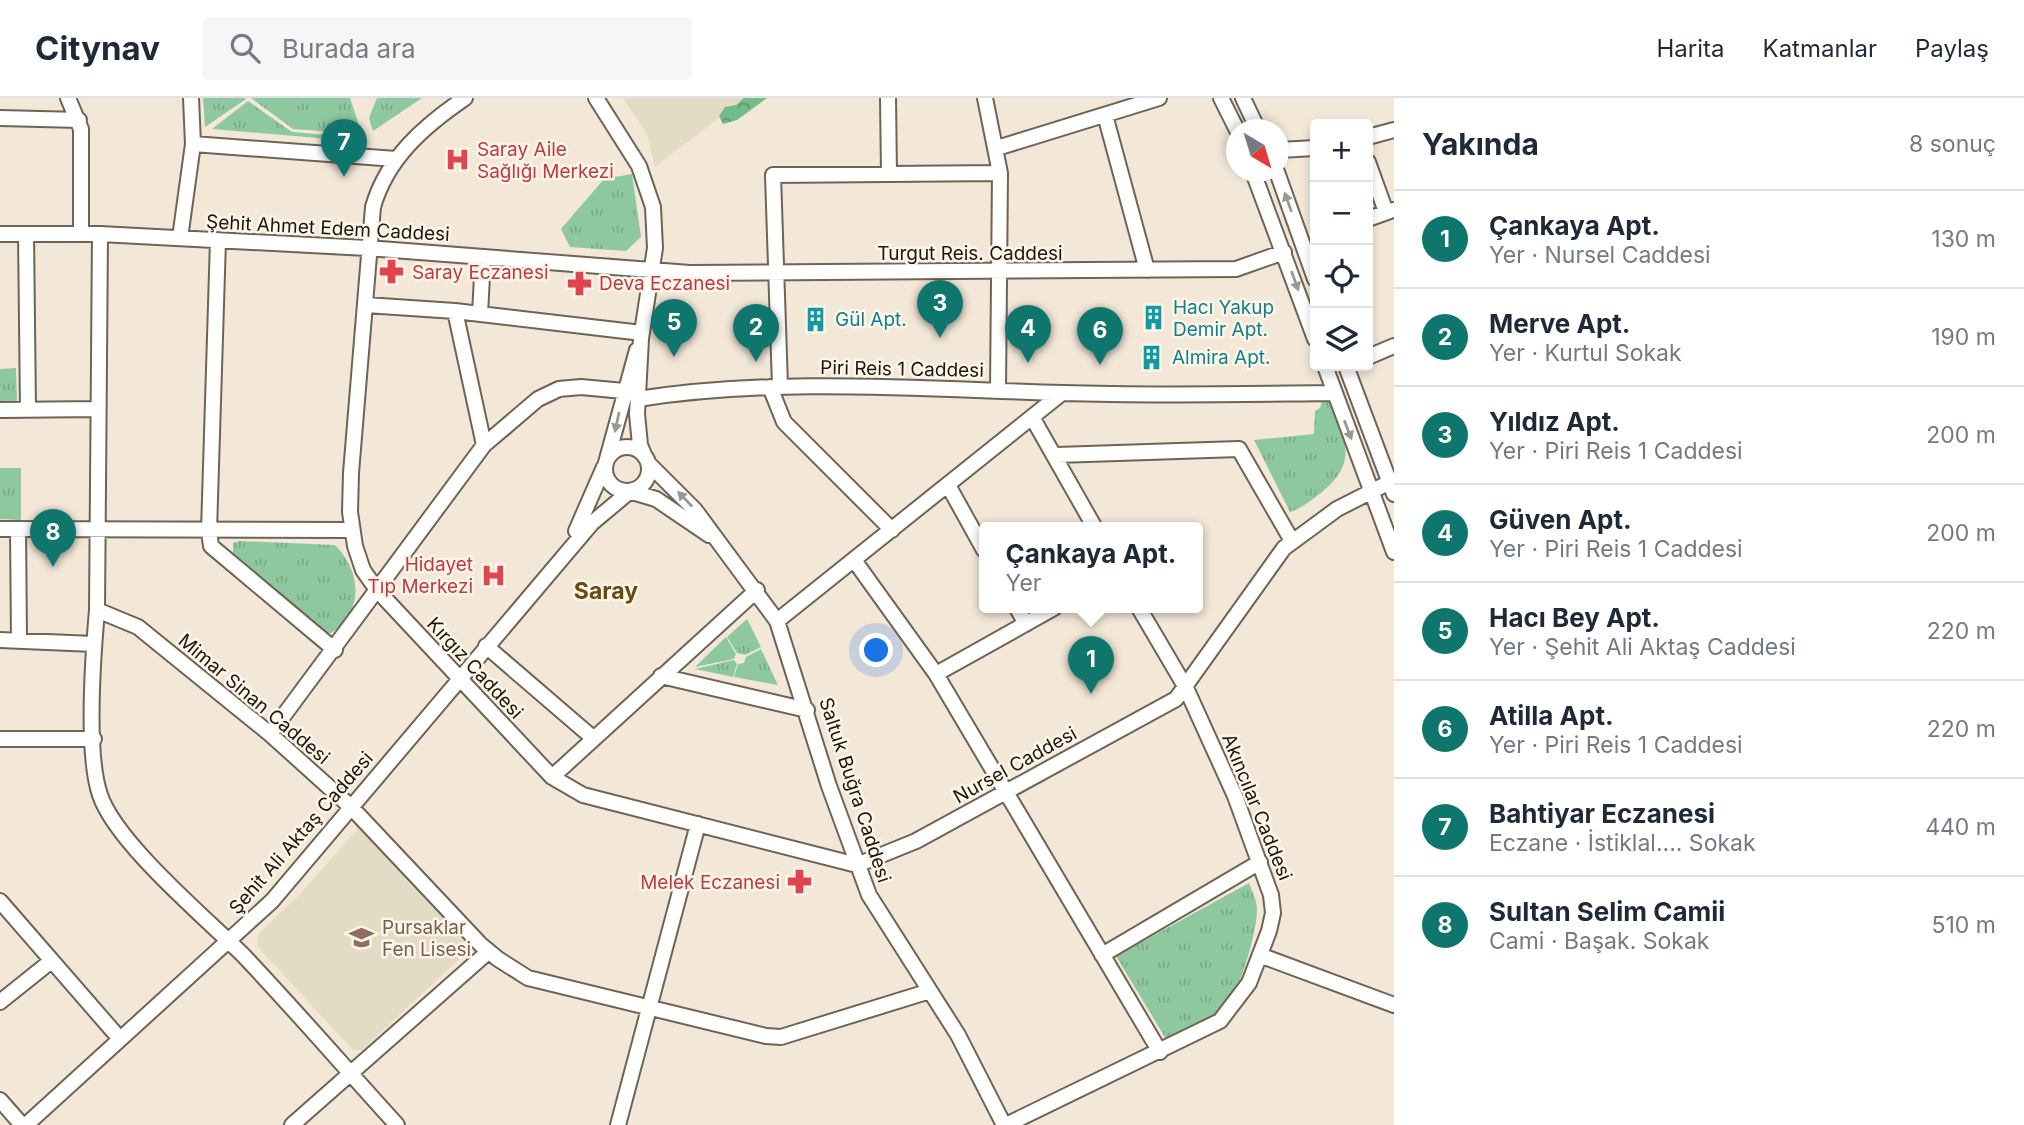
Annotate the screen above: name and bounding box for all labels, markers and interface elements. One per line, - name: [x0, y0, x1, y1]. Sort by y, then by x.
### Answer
- search box: [202, 17, 692, 80]
- text: Citynav: [35, 28, 160, 68]
- icon: search: [226, 29, 264, 67]
- text: Burada ara: [282, 33, 416, 64]
- text: Harita: [1657, 34, 1725, 63]
- text: Katmanlar: [1763, 34, 1877, 63]
- text: Paylaş: [1915, 34, 1989, 63]
- pin: 7: [321, 119, 367, 177]
- north arrow: [1226, 119, 1289, 182]
- map controls: [1310, 119, 1373, 371]
- button: +: [1310, 119, 1373, 182]
- text: Yakında: [1422, 126, 1539, 162]
- text: 8 sonuç: [1909, 130, 1996, 158]
- place label: Saray Aile Sağlığı Merkezi: [477, 138, 614, 183]
- hospital icon: Saray Aile Sağlığı Merkezi: [443, 146, 471, 174]
- button: −: [1310, 182, 1373, 245]
- one-way arrow: [1282, 191, 1293, 212]
- street label: Şehit Ahmet Edem Caddesi: [206, 210, 450, 246]
- text: Çankaya Apt.: [1489, 210, 1660, 241]
- text: 1: [1440, 225, 1450, 253]
- text: 130 m: [1931, 225, 1996, 253]
- text: Yer · Nursel Caddesi: [1489, 241, 1711, 269]
- street label: Turgut Reis. Caddesi: [877, 242, 1063, 265]
- button: locate: [1310, 245, 1373, 308]
- pharmacy icon: Saray Eczanesi: [378, 258, 406, 286]
- place label: Saray Eczanesi: [412, 261, 549, 284]
- pharmacy icon: Deva Eczanesi: [565, 269, 593, 297]
- one-way arrow: [1289, 271, 1300, 292]
- place label: Deva Eczanesi: [599, 272, 730, 295]
- pin: 3: [917, 280, 963, 338]
- place label: Hacı Yakup Demir Apt.: [1173, 296, 1274, 341]
- pin: 5: [651, 299, 697, 357]
- pin: 2: [733, 304, 779, 362]
- building icon: Hacı Yakup Demir Apt.: [1139, 304, 1167, 332]
- building icon: Gül Apt.: [801, 305, 829, 333]
- pin: 4: [1005, 305, 1051, 363]
- pin: 6: [1077, 307, 1123, 365]
- place label: Gül Apt.: [835, 308, 907, 331]
- button: layers: [1310, 308, 1373, 371]
- text: Merve Apt.: [1489, 308, 1630, 339]
- text: 2: [1438, 323, 1452, 351]
- text: 190 m: [1931, 323, 1996, 351]
- text: Yer · Kurtul Sokak: [1489, 339, 1682, 367]
- building icon: Almira Apt.: [1138, 343, 1166, 371]
- place label: Almira Apt.: [1172, 346, 1271, 369]
- street label: Piri Reis 1 Caddesi: [820, 356, 984, 382]
- text: Yıldız Apt.: [1489, 406, 1620, 437]
- one-way arrow: [611, 411, 622, 433]
- one-way arrow: [1343, 419, 1354, 440]
- text: 3: [1438, 421, 1452, 449]
- text: 200 m: [1926, 421, 1996, 449]
- text: Yer · Piri Reis 1 Caddesi: [1489, 437, 1743, 465]
- one-way arrow: [677, 491, 693, 508]
- text: Güven Apt.: [1489, 504, 1632, 535]
- pin: 8: [30, 509, 76, 567]
- text: 4: [1437, 519, 1453, 547]
- text: 200 m: [1926, 519, 1996, 547]
- popup: [979, 522, 1203, 613]
- text: Yer · Piri Reis 1 Caddesi: [1489, 535, 1743, 563]
- text: Çankaya Apt.: [1006, 538, 1176, 569]
- place label: Hidayet Tıp Merkezi: [368, 553, 473, 598]
- hospital icon: Hidayet Tıp Merkezi: [479, 561, 507, 589]
- text: Yer: [1006, 569, 1041, 597]
- district label: Saray: [574, 577, 638, 605]
- text: Hacı Bey Apt.: [1489, 602, 1660, 633]
- street label: Kırgız Caddesi: [422, 613, 528, 723]
- text: 5: [1438, 617, 1452, 645]
- text: 220 m: [1927, 617, 1996, 645]
- street label: Mimar Sinan Caddesi: [174, 629, 334, 769]
- your location: [859, 633, 893, 667]
- text: Yer · Şehit Ali Aktaş Caddesi: [1489, 633, 1796, 661]
- pin: 1: [1068, 636, 1114, 694]
- street label: Saltuk Buğra Caddesi: [814, 695, 896, 885]
- text: Atilla Apt.: [1489, 700, 1614, 731]
- text: 6: [1438, 715, 1452, 743]
- text: 220 m: [1927, 715, 1996, 743]
- street label: Nursel Caddesi: [949, 722, 1081, 808]
- street label: Akıncılar Caddesi: [1217, 730, 1297, 884]
- text: Yer · Piri Reis 1 Caddesi: [1489, 731, 1743, 759]
- street label: Şehit Ali Aktaş Caddesi: [224, 747, 378, 919]
- text: Bahtiyar Eczanesi: [1489, 798, 1715, 829]
- text: 7: [1438, 813, 1452, 841]
- text: 440 m: [1925, 813, 1996, 841]
- text: Eczane · İstiklal.... Sokak: [1489, 829, 1756, 857]
- pharmacy icon: Melek Eczanesi: [786, 868, 814, 896]
- place label: Melek Eczanesi: [640, 871, 780, 894]
- text: Sultan Selim Camii: [1489, 896, 1725, 927]
- text: 8: [1438, 911, 1452, 939]
- text: 510 m: [1932, 911, 1996, 939]
- place label: Pursaklar Fen Lisesi: [382, 916, 471, 961]
- school or university icon: Pursaklar Fen Lisesi: [348, 924, 376, 952]
- text: Cami · Başak. Sokak: [1489, 927, 1709, 955]

